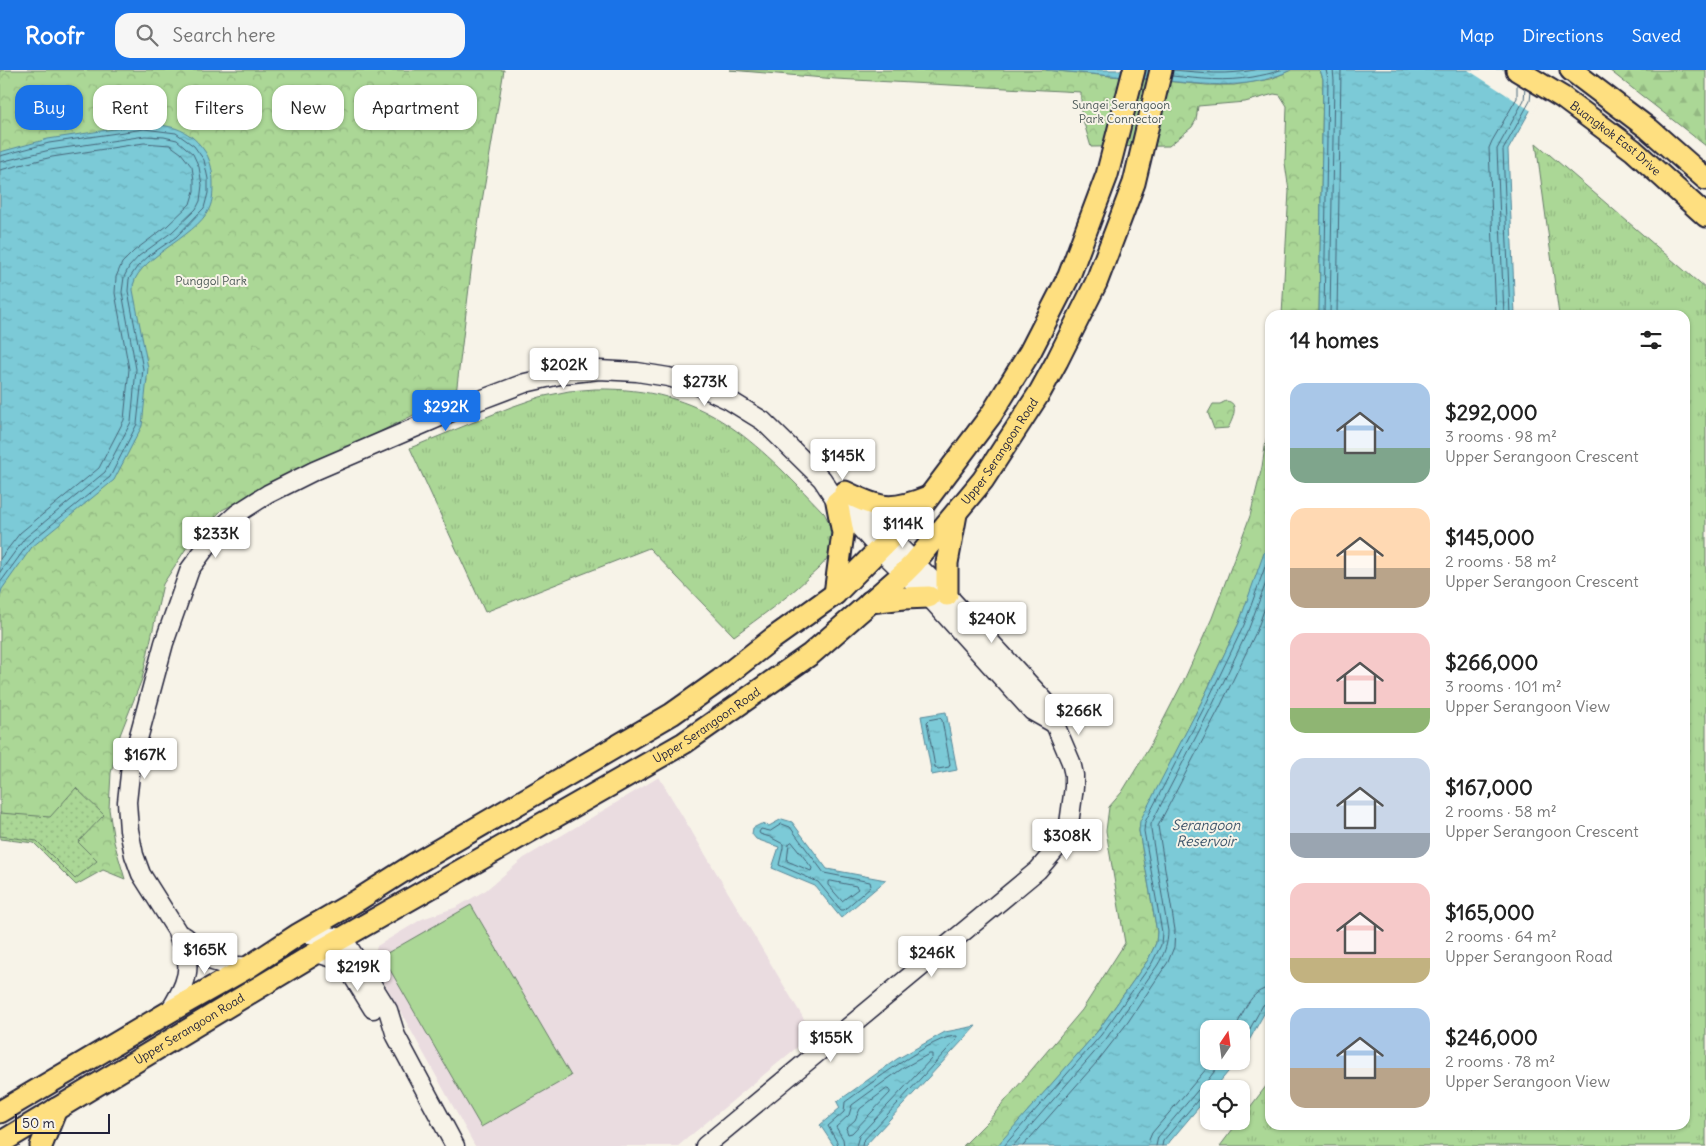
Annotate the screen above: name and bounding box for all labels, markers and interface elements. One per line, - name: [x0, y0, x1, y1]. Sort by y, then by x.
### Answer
- search box: [115, 13, 465, 58]
- text: Roofr: [25, 20, 85, 50]
- icon: search: [133, 21, 161, 49]
- text: Search here: [173, 23, 276, 47]
- text: Map: [1459, 24, 1494, 47]
- text: Directions: [1522, 24, 1604, 47]
- text: Saved: [1632, 24, 1681, 47]
- chip: Buy: [15, 85, 83, 130]
- chip: Rent: [93, 85, 167, 130]
- chip: Filters: [177, 85, 262, 130]
- chip: New: [272, 85, 344, 130]
- chip: Apartment: [354, 85, 477, 130]
- park label: Sungei Serangoon Park Connector: [1072, 97, 1170, 126]
- street label: Buangkok East Drive: [1567, 98, 1664, 179]
- park label: Punggol Park: [175, 273, 247, 288]
- icon: filters: [1637, 326, 1665, 354]
- text: 14 homes: [1290, 327, 1379, 354]
- pin: $202K: [529, 348, 599, 390]
- text: $202K: [541, 354, 587, 374]
- pin: $273K: [670, 364, 740, 407]
- text: $273K: [683, 371, 727, 391]
- pin: $292K: [411, 390, 481, 432]
- street label: Upper Serangoon Road: [958, 395, 1041, 507]
- text: $292K: [423, 396, 469, 416]
- text: $292,000: [1445, 399, 1538, 426]
- icon: home: [1330, 403, 1390, 463]
- text: 3 rooms · 98 m²: [1445, 426, 1557, 446]
- pin: $145K: [808, 438, 878, 481]
- text: $145K: [821, 445, 865, 465]
- text: Upper Serangoon Crescent: [1445, 446, 1639, 466]
- pin: $114K: [868, 506, 938, 549]
- text: $114K: [883, 513, 923, 533]
- pin: $233K: [181, 516, 251, 559]
- text: $233K: [193, 523, 239, 543]
- text: $145,000: [1445, 524, 1535, 551]
- icon: home: [1330, 528, 1390, 588]
- text: 2 rooms · 58 m²: [1445, 551, 1557, 571]
- text: Upper Serangoon Crescent: [1445, 571, 1639, 591]
- pin: $240K: [957, 602, 1027, 644]
- text: $240K: [968, 608, 1016, 628]
- text: $266,000: [1445, 649, 1538, 676]
- icon: home: [1330, 653, 1390, 713]
- text: 3 rooms · 101 m²: [1445, 676, 1562, 696]
- street label: Upper Serangoon Road: [650, 684, 763, 766]
- pin: $266K: [1044, 694, 1114, 736]
- text: Upper Serangoon View: [1445, 696, 1610, 716]
- text: $266K: [1056, 700, 1102, 720]
- pin: $167K: [110, 738, 180, 780]
- text: $167K: [124, 744, 166, 764]
- text: $167,000: [1445, 774, 1533, 801]
- icon: home: [1330, 778, 1390, 838]
- text: 2 rooms · 58 m²: [1445, 801, 1557, 821]
- water label: Serangoon Reservoir: [1172, 816, 1241, 850]
- pin: $308K: [1032, 818, 1102, 861]
- text: Upper Serangoon Crescent: [1445, 821, 1639, 841]
- text: $308K: [1043, 825, 1091, 845]
- text: $165,000: [1445, 899, 1535, 926]
- icon: home: [1330, 903, 1390, 963]
- text: 2 rooms · 64 m²: [1445, 926, 1557, 946]
- pin: $165K: [170, 932, 240, 975]
- pin: $246K: [897, 936, 967, 978]
- text: $165K: [183, 939, 227, 959]
- text: $246K: [909, 942, 955, 962]
- text: Upper Serangoon Road: [1445, 946, 1613, 966]
- pin: $219K: [323, 950, 393, 992]
- text: $219K: [336, 956, 380, 976]
- street label: Upper Serangoon Road: [131, 990, 247, 1068]
- pin: $155K: [796, 1020, 866, 1063]
- north arrow: [1200, 1020, 1250, 1070]
- map controls: [1200, 1020, 1250, 1130]
- text: $246,000: [1445, 1024, 1538, 1051]
- text: $155K: [809, 1027, 853, 1047]
- icon: home: [1330, 1028, 1390, 1088]
- text: 2 rooms · 78 m²: [1445, 1051, 1555, 1071]
- text: Upper Serangoon View: [1445, 1071, 1610, 1091]
- button: locate: [1200, 1080, 1250, 1130]
- scale bar: [15, 1111, 110, 1134]
- text: 50 m: [22, 1114, 55, 1132]

